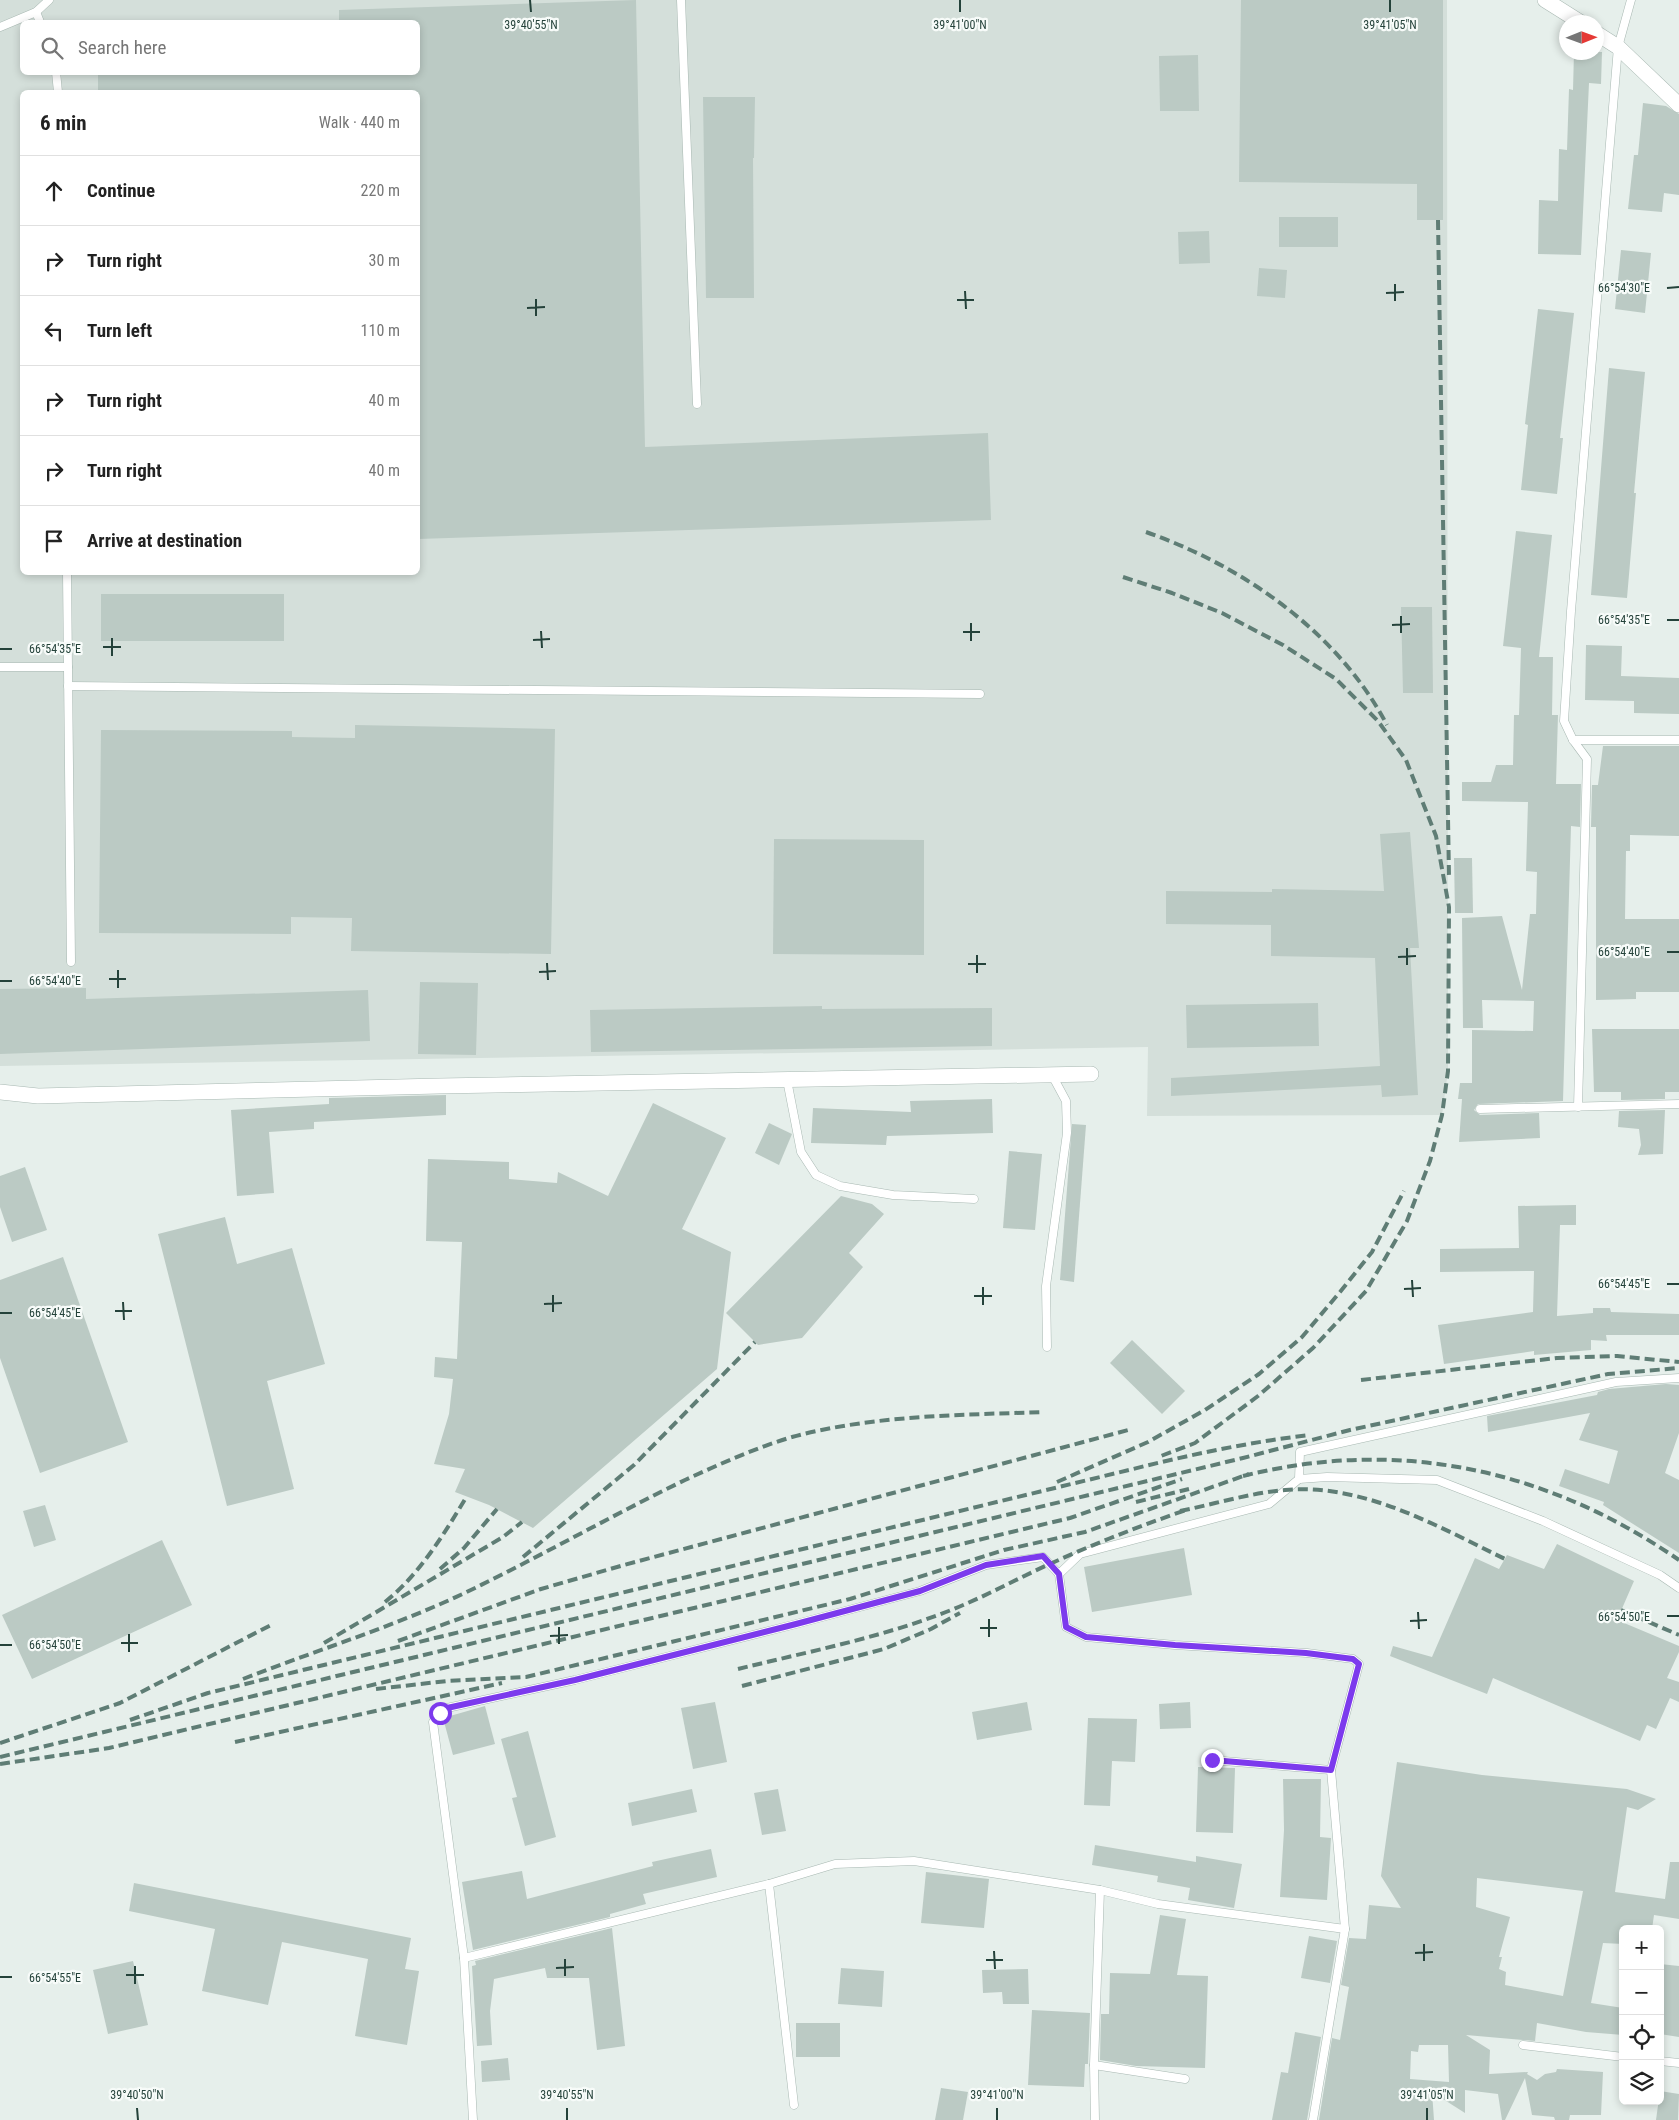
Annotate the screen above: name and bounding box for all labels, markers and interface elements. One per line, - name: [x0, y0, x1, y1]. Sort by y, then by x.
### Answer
- north arrow: [1559, 15, 1604, 60]
- text: 39°40'55"N: [504, 18, 558, 32]
- text: 39°41'00"N: [933, 18, 987, 32]
- text: 39°41'05"N: [1363, 18, 1417, 32]
- search box: [20, 20, 420, 75]
- icon: search: [38, 34, 66, 62]
- text: Search here: [78, 36, 166, 59]
- text: 6 min: [40, 111, 87, 135]
- text: Walk · 440 m: [319, 113, 400, 132]
- icon: ahead: [40, 177, 68, 205]
- text: Continue: [87, 179, 155, 202]
- text: 220 m: [361, 181, 400, 200]
- icon: right: [40, 247, 68, 275]
- text: Turn right: [87, 249, 162, 272]
- text: 30 m: [368, 251, 400, 270]
- text: 66°54'30"E: [1598, 281, 1650, 295]
- icon: left: [40, 317, 68, 345]
- text: Turn left: [87, 319, 152, 342]
- text: 110 m: [361, 321, 400, 340]
- icon: right: [40, 387, 68, 415]
- text: Turn right: [87, 389, 162, 412]
- text: 40 m: [368, 391, 400, 410]
- icon: right: [40, 457, 68, 485]
- text: Turn right: [87, 459, 162, 482]
- text: 40 m: [368, 461, 400, 480]
- icon: arrive: [40, 527, 68, 555]
- text: Arrive at destination: [87, 529, 242, 552]
- text: 66°54'35"E: [1598, 613, 1650, 627]
- text: 66°54'35"E: [29, 642, 81, 656]
- text: 66°54'40"E: [1598, 945, 1650, 959]
- text: 66°54'40"E: [29, 974, 81, 988]
- text: 66°54'45"E: [1598, 1277, 1650, 1291]
- text: 66°54'45"E: [29, 1306, 81, 1320]
- text: 66°54'50"E: [1598, 1610, 1650, 1624]
- text: 66°54'50"E: [29, 1638, 81, 1652]
- route start: [429, 1702, 452, 1725]
- route end: [1201, 1749, 1224, 1772]
- map controls: [1619, 1925, 1664, 2105]
- button: +: [1619, 1925, 1664, 1970]
- button: −: [1619, 1970, 1664, 2015]
- text: 66°54'55"E: [29, 1971, 81, 1985]
- button: locate: [1619, 2015, 1664, 2060]
- button: layers: [1619, 2060, 1664, 2105]
- text: 39°40'50"N: [110, 2088, 164, 2102]
- text: 39°40'55"N: [540, 2088, 594, 2102]
- text: 39°41'00"N: [970, 2088, 1024, 2102]
- text: 39°41'05"N: [1400, 2088, 1454, 2102]

